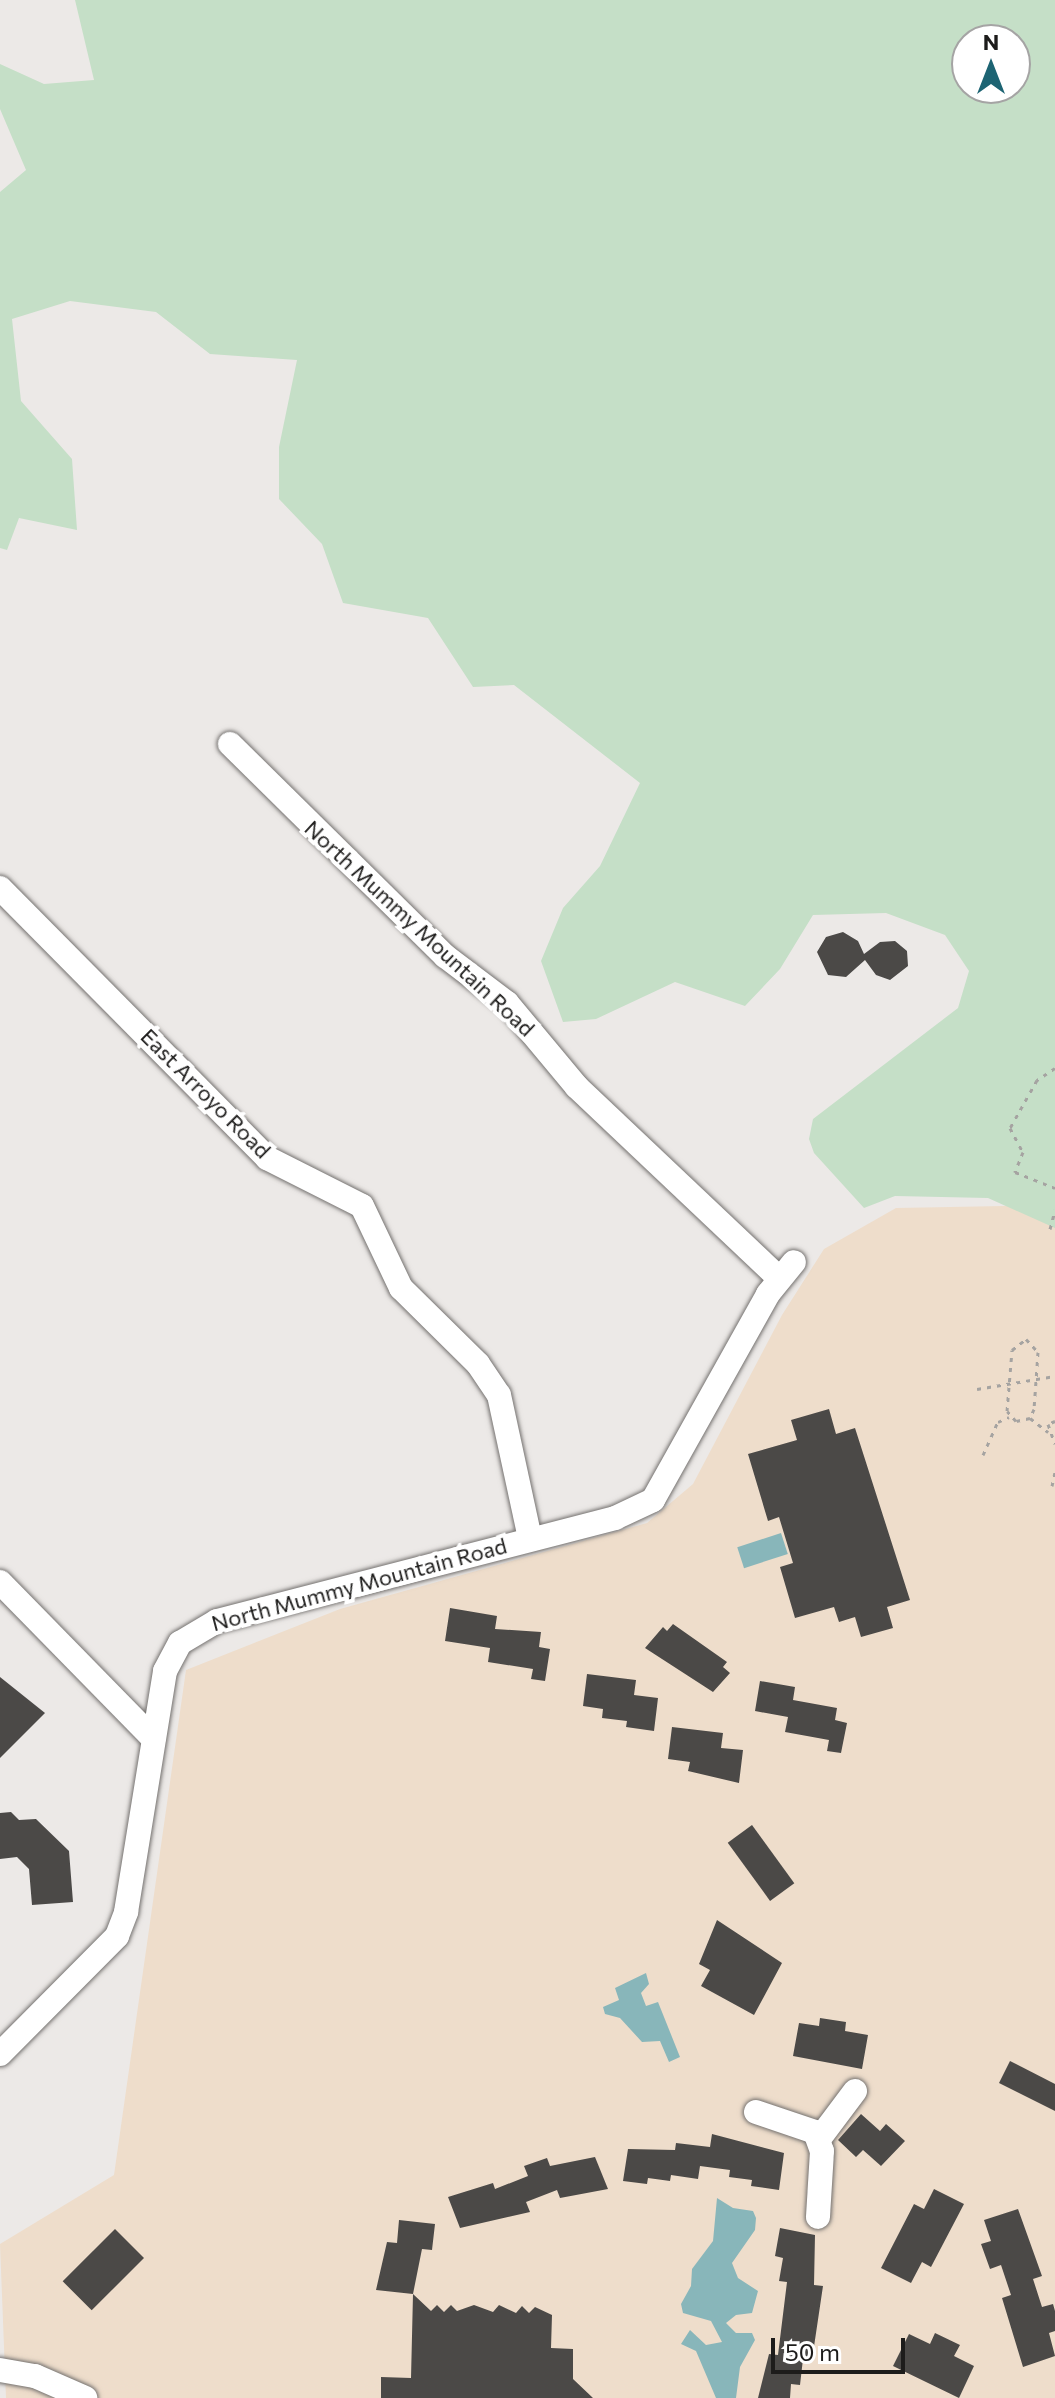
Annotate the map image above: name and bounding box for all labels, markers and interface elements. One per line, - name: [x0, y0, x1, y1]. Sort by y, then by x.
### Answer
- north arrow: [951, 24, 1031, 104]
- text: N: [983, 28, 999, 55]
- street label: North Mummy Mountain Road: [300, 814, 540, 1042]
- street label: East Arroyo Road: [136, 1023, 276, 1163]
- street label: North Mummy Mountain Road: [208, 1532, 510, 1636]
- scale bar: [775, 2322, 909, 2372]
- text: 50 m: [785, 2337, 840, 2366]

